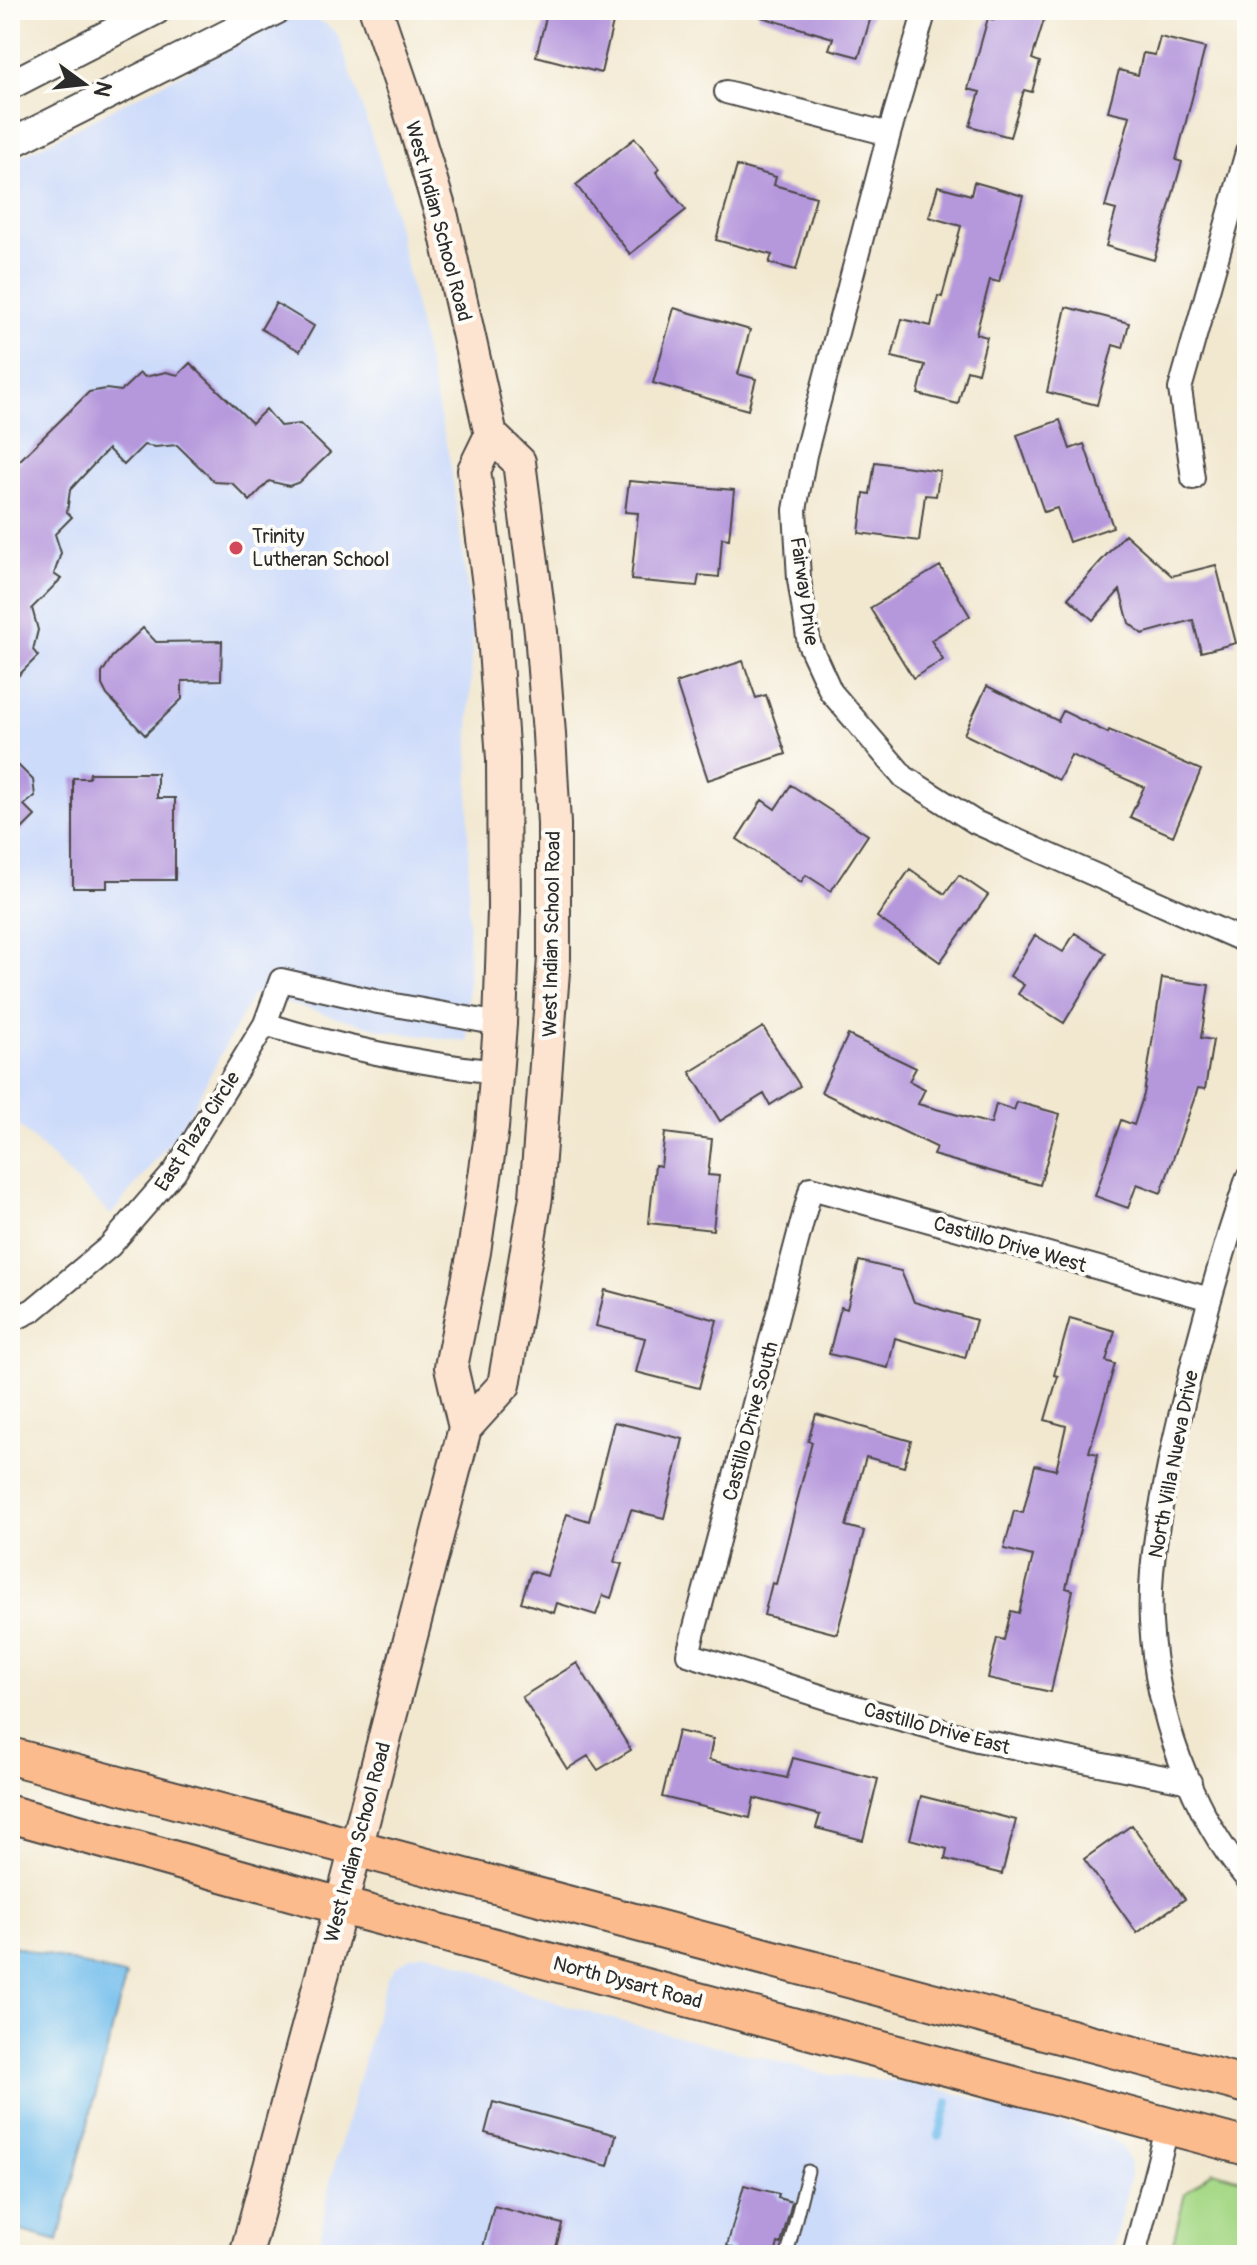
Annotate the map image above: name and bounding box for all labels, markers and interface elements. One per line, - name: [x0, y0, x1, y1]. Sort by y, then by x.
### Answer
- north arrow: [44, 44, 124, 124]
- text: N: [87, 78, 118, 100]
- street label: West Indian School Road: [400, 118, 477, 324]
- place label: Trinity Lutheran School: [252, 524, 390, 572]
- street label: Fairway Drive: [785, 535, 825, 647]
- marker: Trinity Lutheran School: [227, 539, 245, 557]
- street label: West Indian School Road: [537, 831, 566, 1037]
- street label: East Plaza Circle: [149, 1066, 246, 1196]
- street label: Castillo Drive West: [931, 1211, 1090, 1279]
- street label: Castillo Drive South: [717, 1339, 784, 1503]
- street label: North Villa Nueva Drive: [1143, 1368, 1204, 1560]
- street label: Castillo Drive East: [861, 1697, 1014, 1760]
- street label: West Indian School Road: [319, 1739, 396, 1945]
- street label: North Dysart Road: [551, 1951, 705, 2014]

